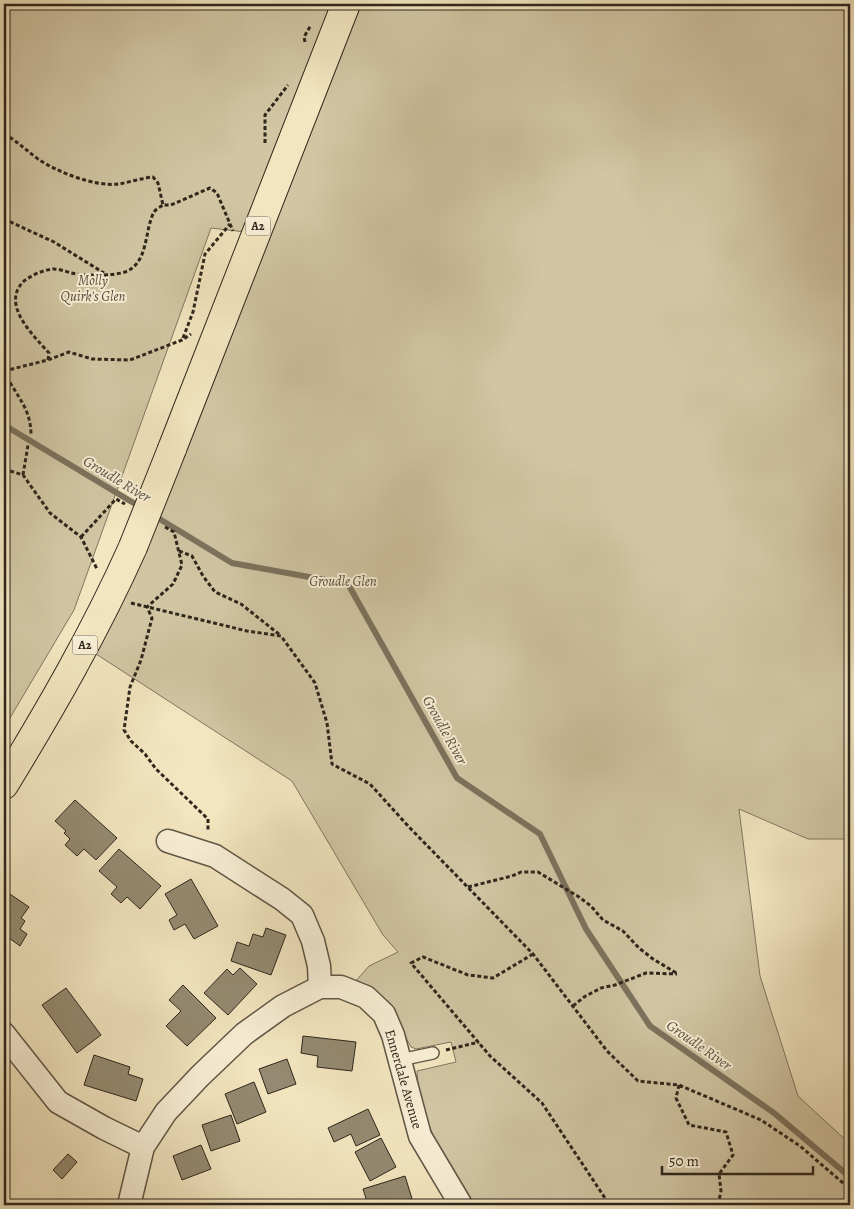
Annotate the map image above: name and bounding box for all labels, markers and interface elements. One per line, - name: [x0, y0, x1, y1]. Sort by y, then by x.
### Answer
- road number: A2: [246, 217, 270, 236]
- park label: Molly Quirk's Glen: [61, 271, 125, 306]
- water label: Groudle River: [79, 451, 155, 507]
- park label: Groudle Glen: [309, 572, 377, 591]
- road number: A2: [72, 636, 98, 654]
- water label: Groudle River: [418, 692, 472, 769]
- water label: Groudle River: [662, 1015, 736, 1075]
- street label: Ennerdale Avenue: [380, 1027, 427, 1131]
- scale bar: [662, 1144, 813, 1176]
- text: 50 m: [669, 1151, 699, 1171]

